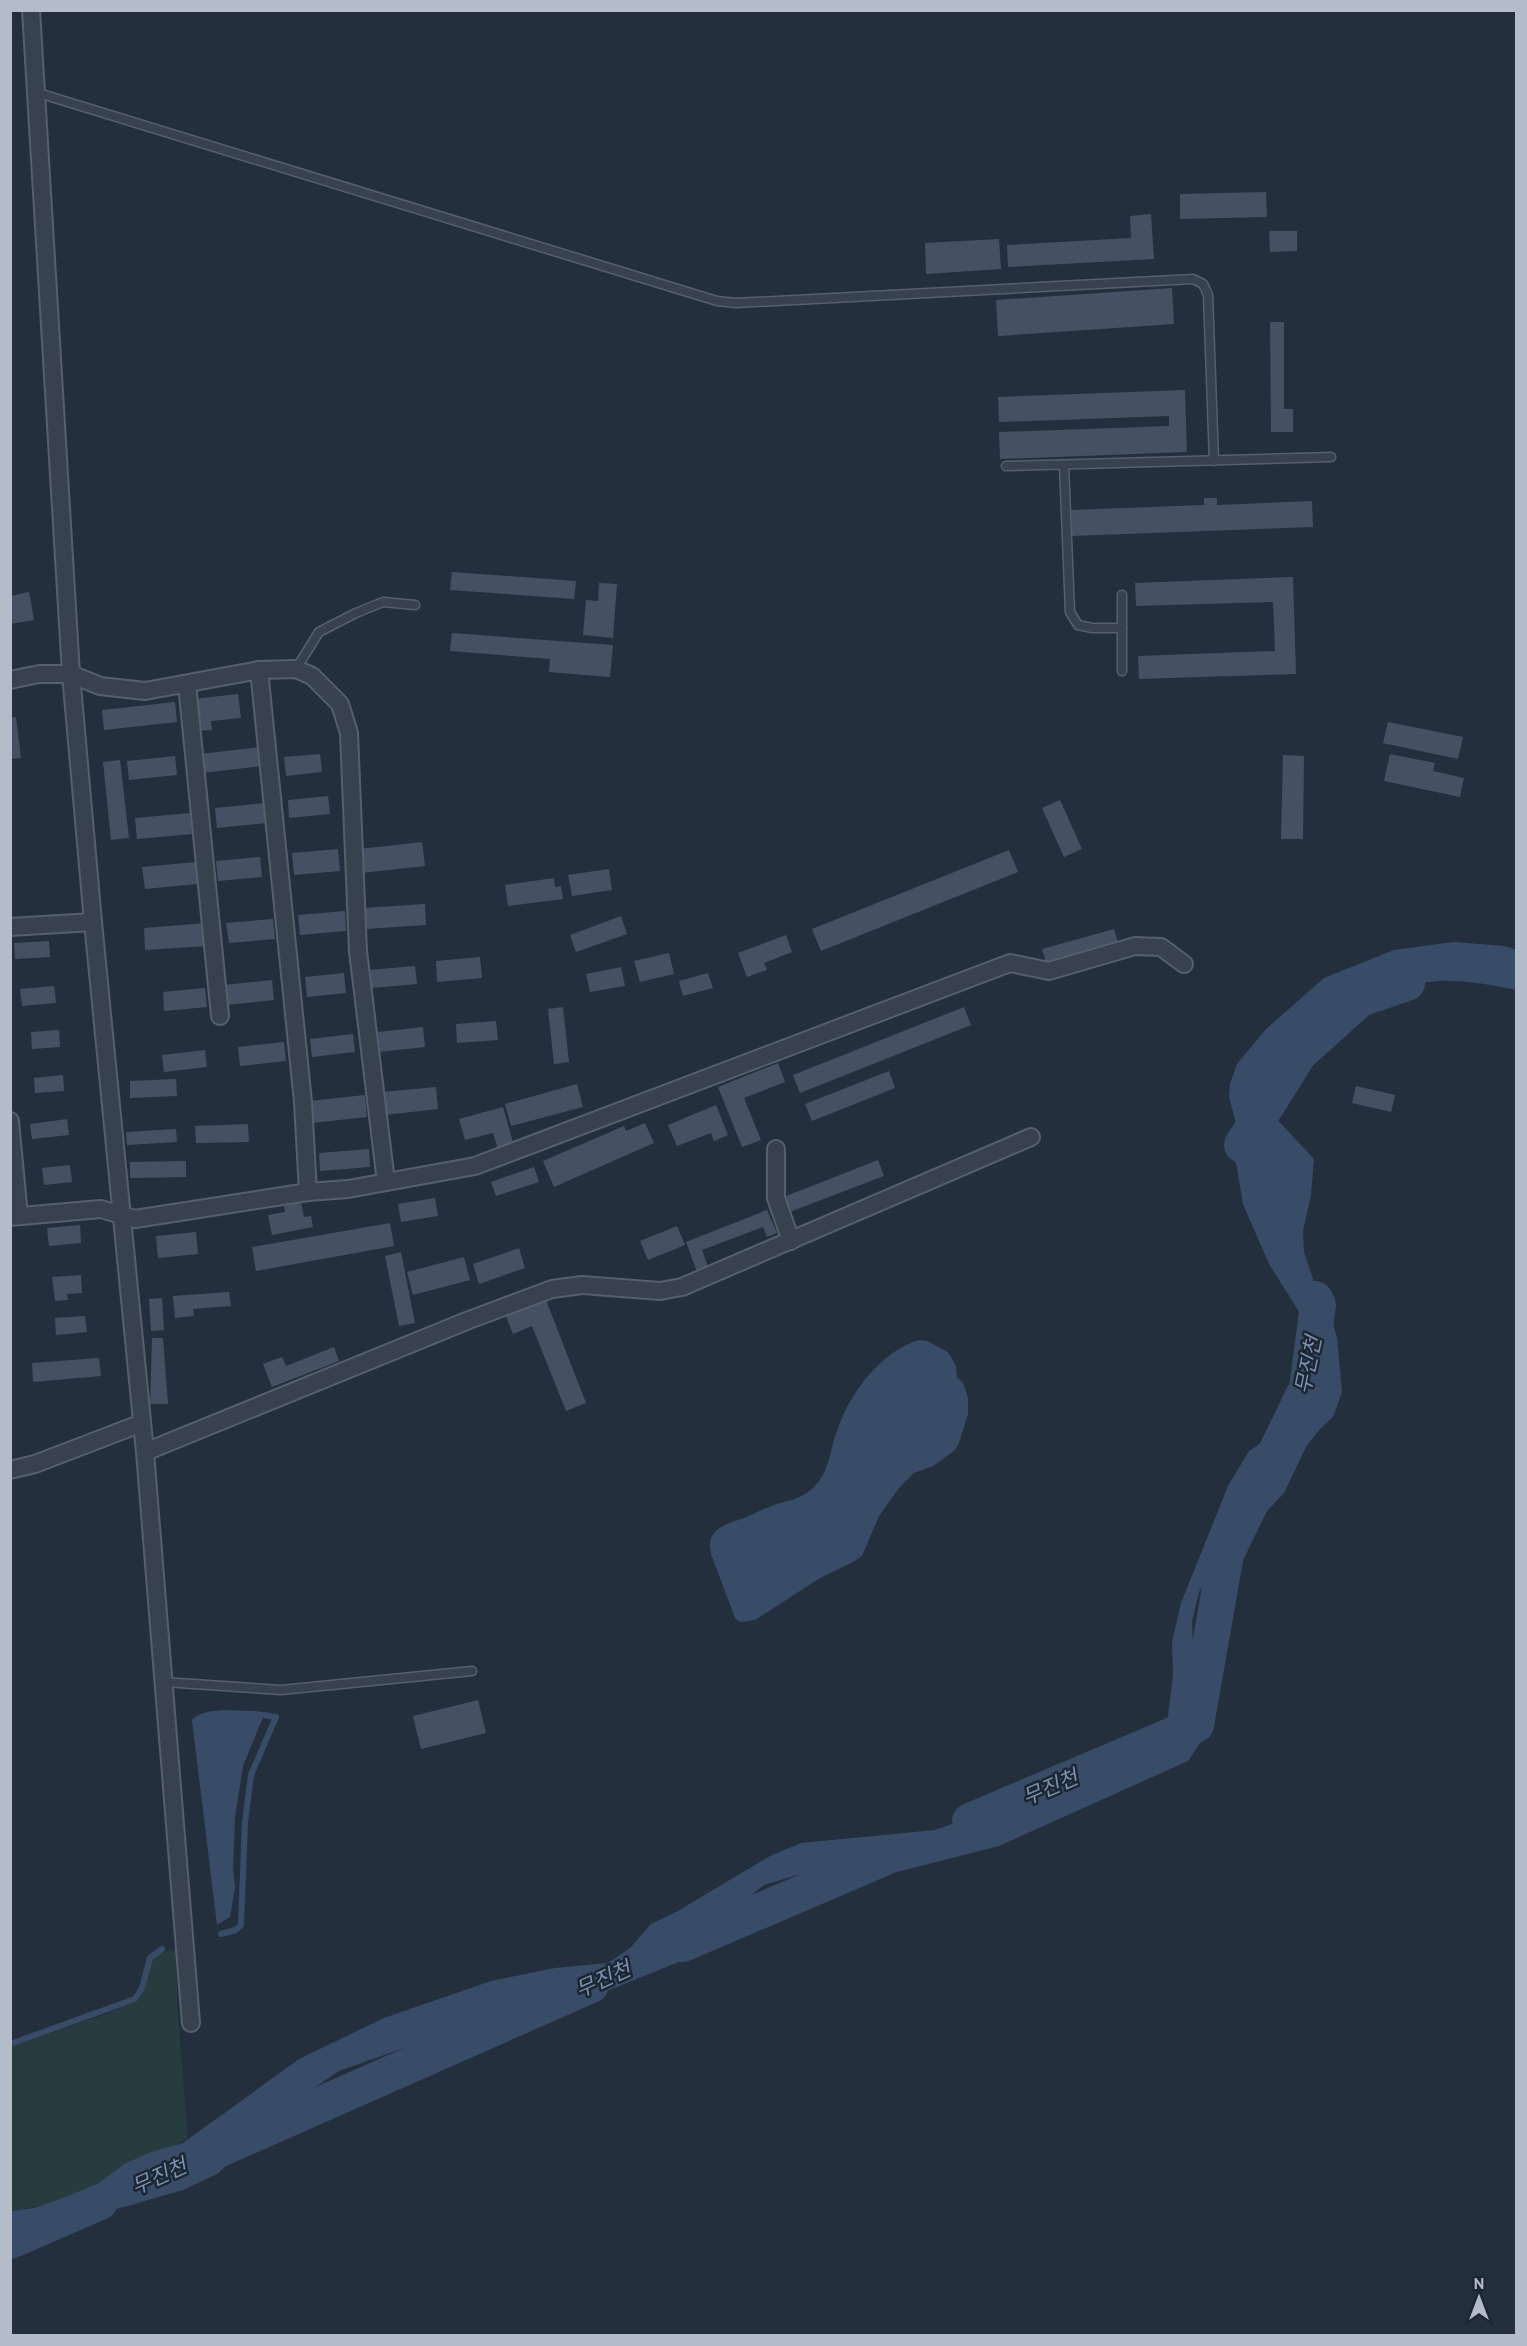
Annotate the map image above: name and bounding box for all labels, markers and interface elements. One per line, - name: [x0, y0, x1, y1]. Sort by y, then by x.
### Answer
- water label: 무진천: [1289, 1331, 1328, 1396]
- water label: 무진천: [1018, 1762, 1084, 1811]
- water label: 무진천: [571, 1954, 637, 2003]
- water label: 무진천: [127, 2151, 193, 2200]
- north arrow: [1449, 2268, 1509, 2328]
- text: N: [1474, 2273, 1484, 2293]

